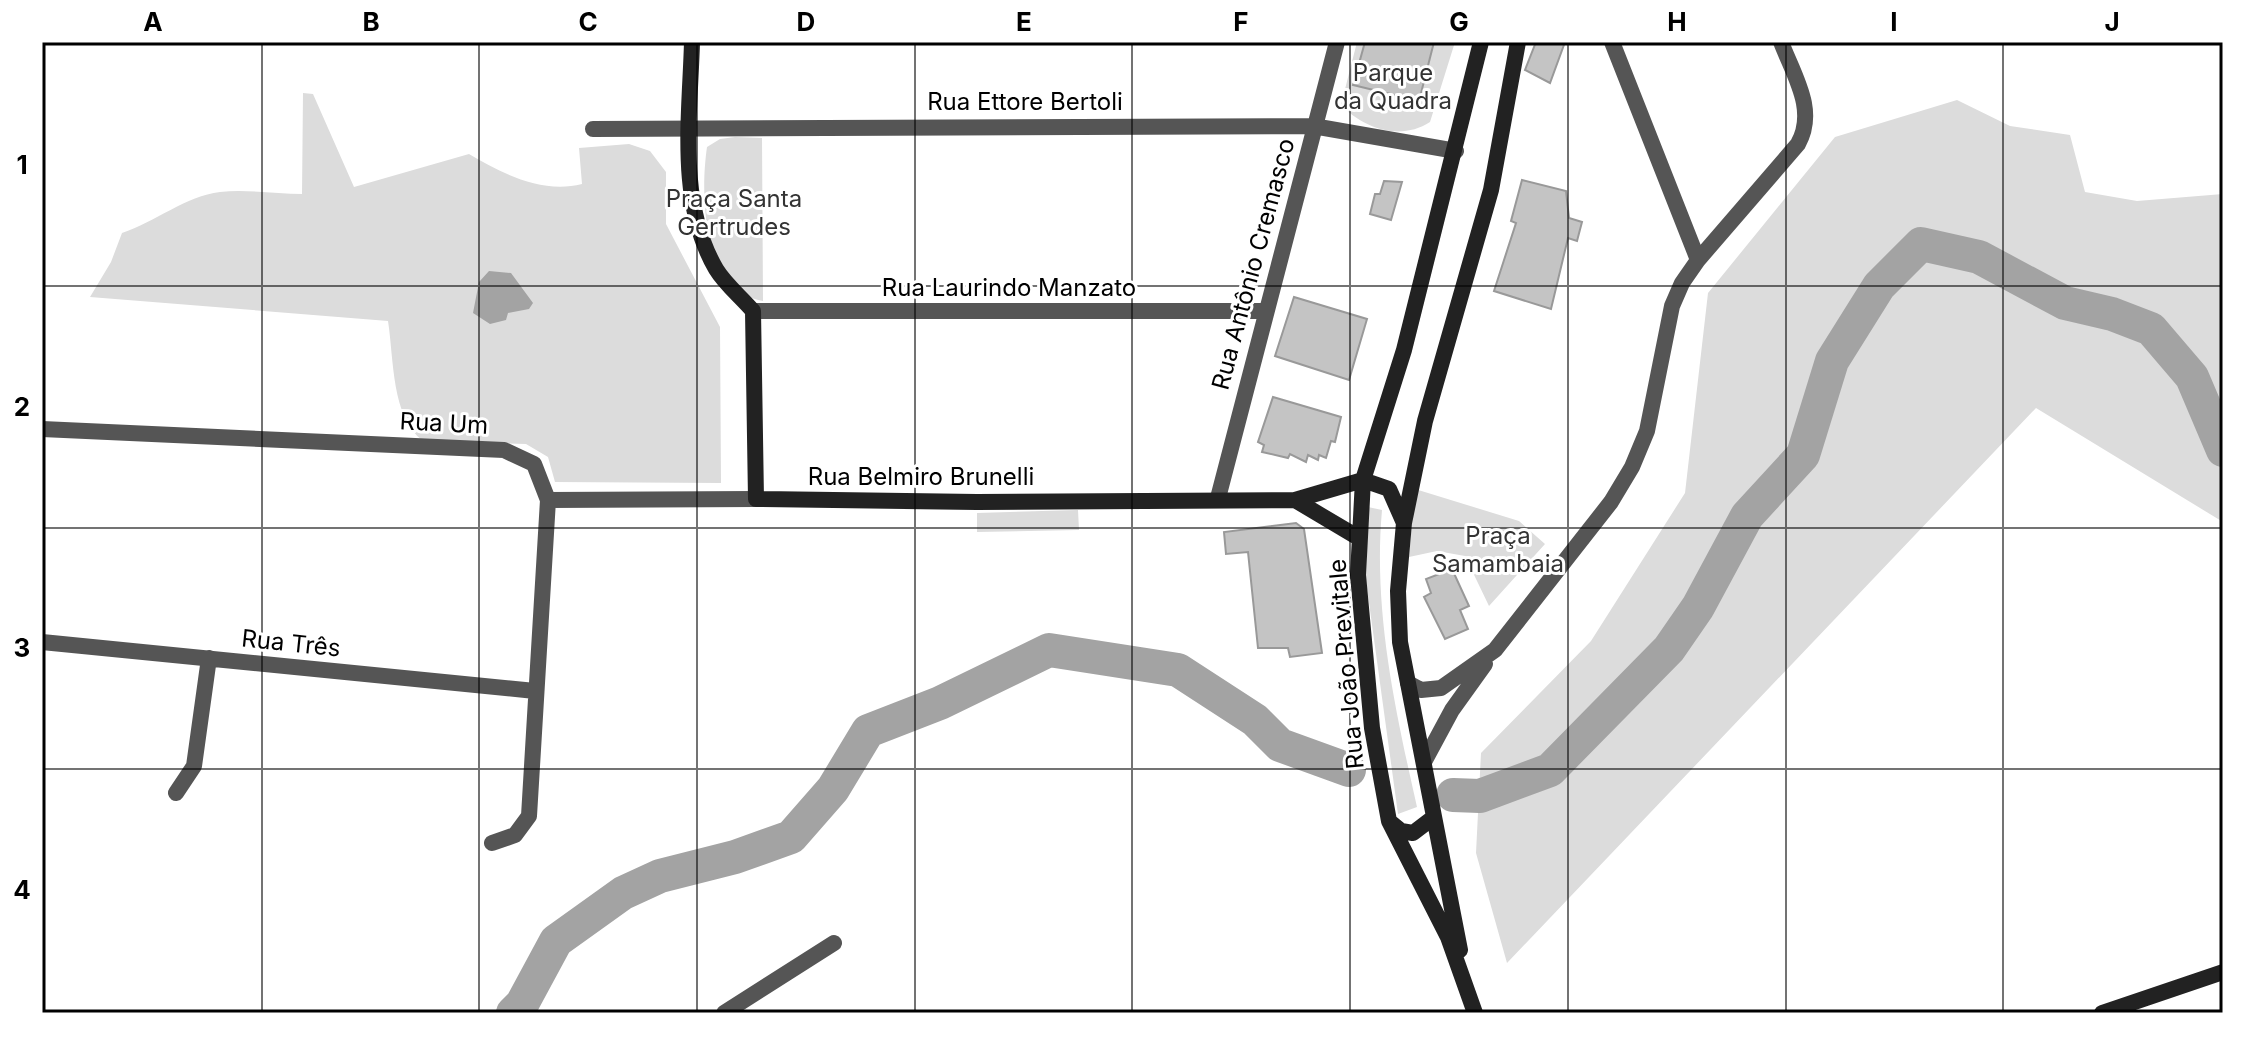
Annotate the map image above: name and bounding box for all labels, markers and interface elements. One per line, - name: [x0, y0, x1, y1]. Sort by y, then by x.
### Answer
- text: A: [143, 6, 163, 37]
- text: B: [362, 6, 380, 37]
- text: C: [578, 6, 598, 37]
- text: D: [797, 6, 815, 37]
- text: E: [1016, 6, 1032, 37]
- text: F: [1233, 6, 1249, 37]
- text: G: [1449, 6, 1469, 37]
- text: H: [1667, 6, 1687, 37]
- text: I: [1890, 6, 1898, 37]
- text: J: [2104, 6, 2120, 37]
- park label: Parque da Quadra: [1334, 58, 1452, 115]
- street label: Rua Ettore Bertoli: [927, 87, 1123, 116]
- street label: Rua Antônio Cremasco: [1205, 135, 1301, 393]
- text: 1: [16, 149, 28, 180]
- park label: Praça Santa Gertrudes: [666, 184, 802, 241]
- street label: Rua Laurindo Manzato: [882, 273, 1136, 302]
- text: 2: [14, 391, 30, 422]
- street label: Rua Um: [399, 406, 489, 440]
- street label: Rua Belmiro Brunelli: [808, 462, 1034, 491]
- park label: Praça Samambaia: [1432, 521, 1564, 578]
- street label: Rua João Previtale: [1322, 558, 1370, 770]
- street label: Rua Três: [240, 623, 342, 663]
- text: 3: [14, 632, 30, 663]
- text: 4: [13, 874, 31, 905]

